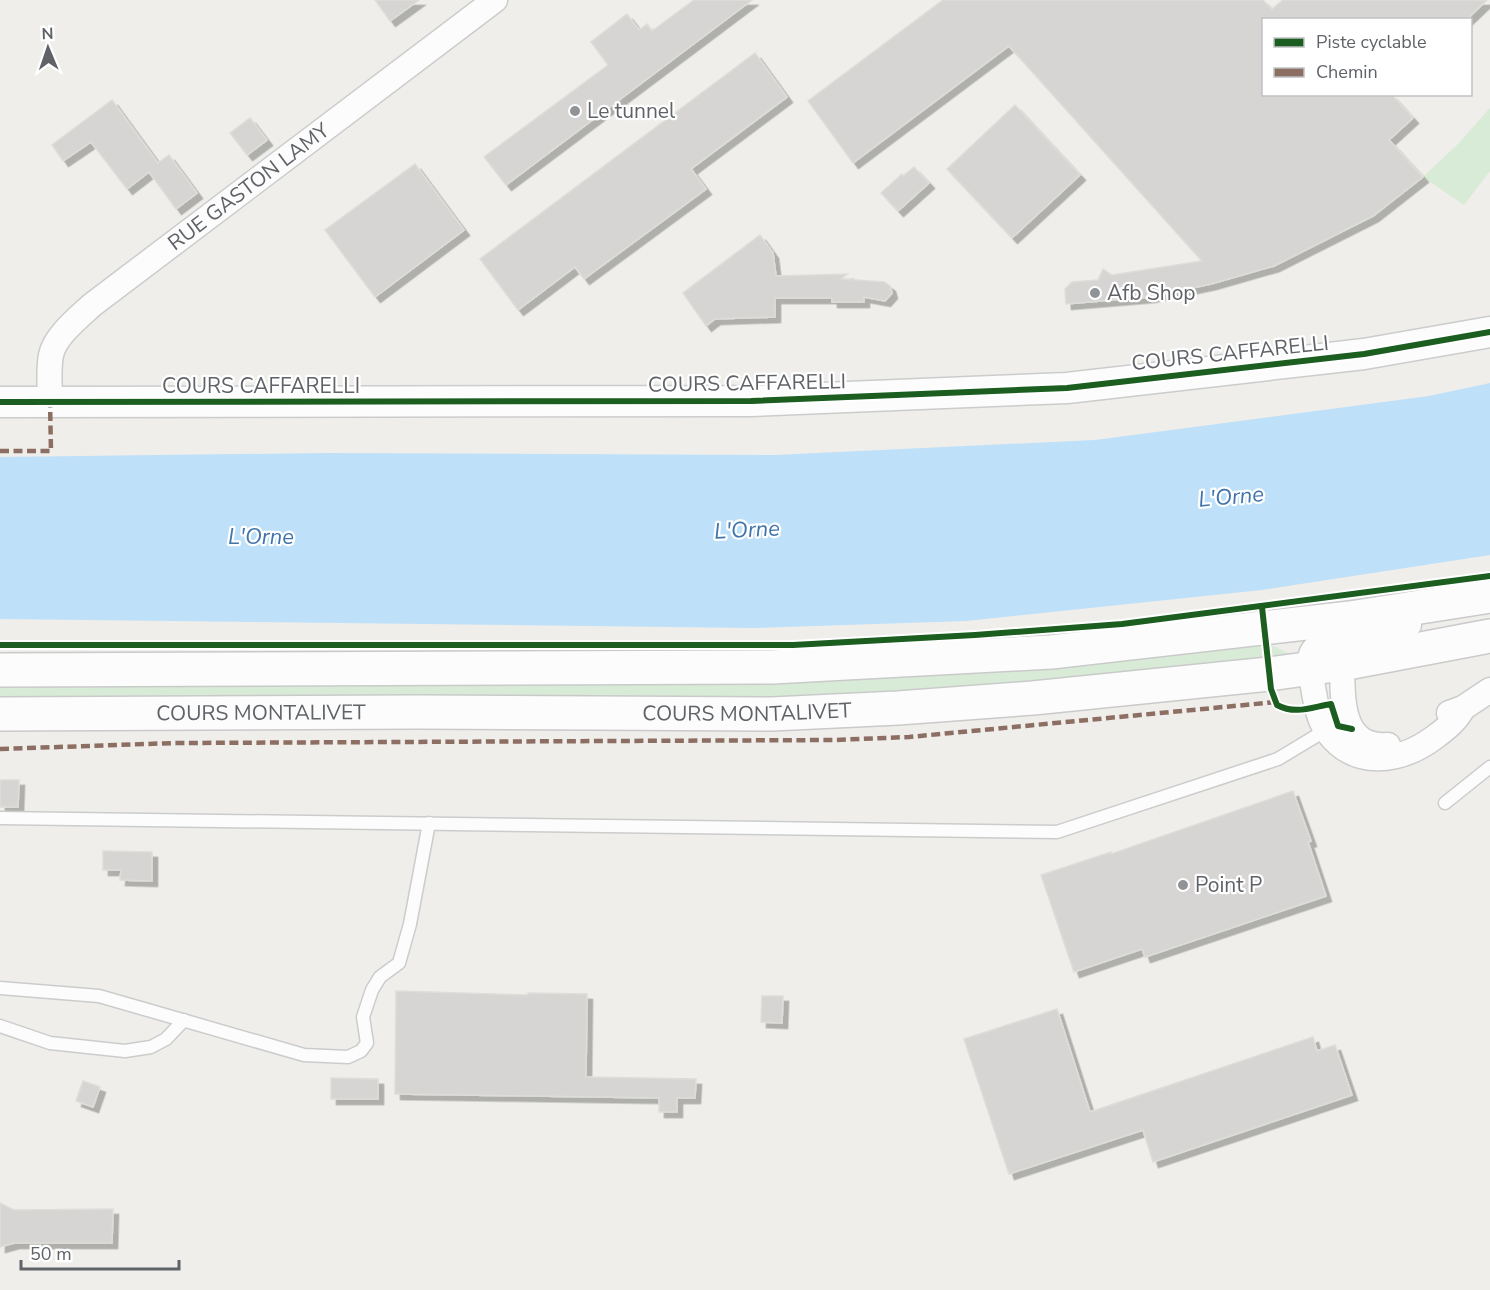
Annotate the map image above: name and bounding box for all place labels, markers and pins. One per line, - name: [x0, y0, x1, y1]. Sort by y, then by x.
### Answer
- place label: Le tunnel: [587, 97, 676, 125]
- marker: Le tunnel: [568, 104, 582, 118]
- place label: Afb Shop: [1107, 279, 1196, 307]
- marker: Afb Shop: [1088, 286, 1102, 300]
- place label: Point P: [1195, 871, 1262, 899]
- marker: Point P: [1176, 878, 1190, 892]

